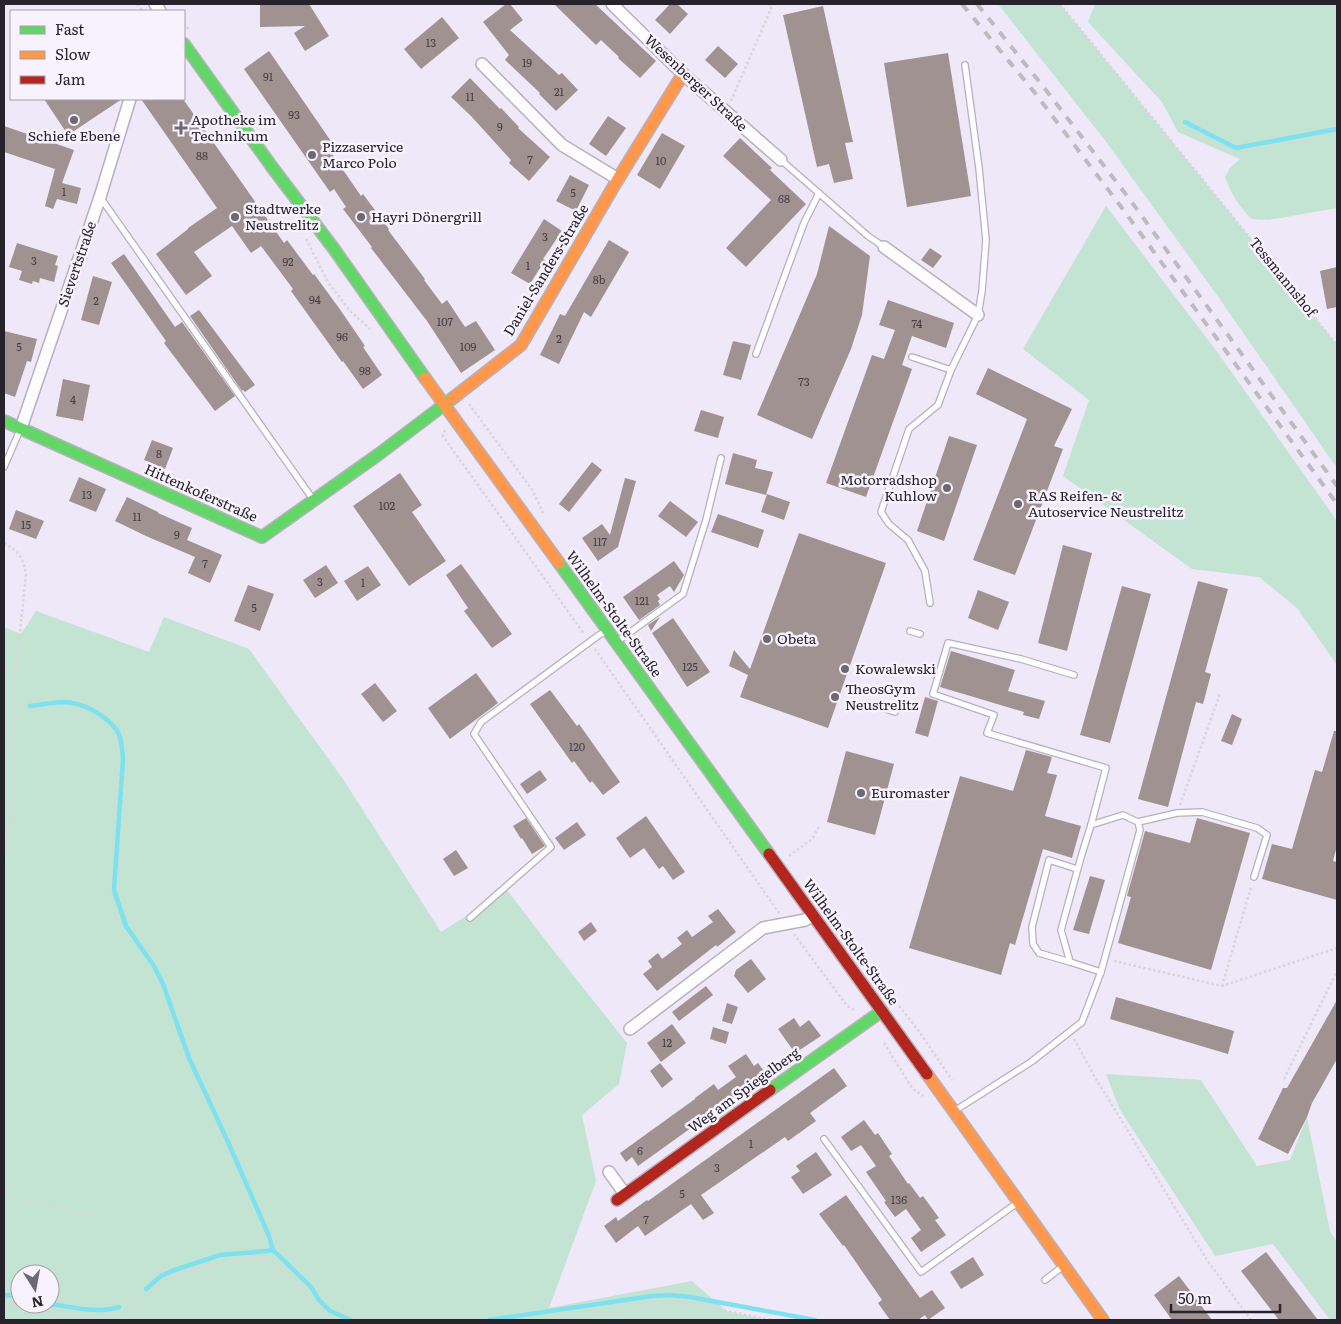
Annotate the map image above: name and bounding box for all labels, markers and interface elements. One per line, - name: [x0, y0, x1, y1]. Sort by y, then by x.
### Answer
- legend: [10, 10, 185, 100]
- text: Fast: [55, 17, 84, 40]
- street label: Wesenberger Straße: [641, 29, 753, 135]
- house number: 13: [426, 34, 436, 50]
- text: Slow: [55, 42, 90, 65]
- house number: 19: [522, 54, 532, 70]
- text: Jam: [55, 67, 86, 90]
- house number: 91: [263, 68, 274, 84]
- house number: 21: [554, 83, 565, 99]
- house number: 11: [466, 88, 475, 104]
- house number: 93: [288, 106, 300, 122]
- place label: Apotheke im Technikum: [191, 109, 277, 145]
- marker: Schiefe Ebene: [68, 114, 80, 126]
- house number: 9: [497, 118, 503, 134]
- marker: Apotheke im Technikum: [175, 122, 187, 134]
- place label: Schiefe Ebene: [28, 125, 120, 145]
- place label: Pizzaservice Marco Polo: [322, 136, 403, 172]
- house number: 88: [196, 147, 208, 163]
- marker: Pizzaservice Marco Polo: [306, 149, 318, 161]
- house number: 7: [527, 151, 533, 167]
- house number: 10: [656, 152, 666, 168]
- house number: 1: [62, 183, 67, 199]
- house number: 5: [570, 184, 576, 200]
- house number: 68: [778, 190, 790, 206]
- place label: Stadtwerke Neustrelitz: [245, 198, 321, 234]
- street label: Daniel-Sanders-Straße: [498, 200, 593, 339]
- place label: Hayri Dönergrill: [371, 206, 482, 226]
- marker: Stadtwerke Neustrelitz: [229, 211, 241, 223]
- marker: Hayri Dönergrill: [355, 211, 367, 223]
- street label: Sievertstraße: [52, 218, 100, 309]
- house number: 3: [542, 228, 548, 244]
- street label: Tessmannshof: [1245, 232, 1323, 322]
- house number: 3: [31, 252, 37, 268]
- house number: 92: [282, 253, 294, 269]
- house number: 1: [526, 257, 531, 273]
- house number: 8b: [593, 271, 606, 287]
- house number: 94: [309, 291, 321, 307]
- house number: 2: [93, 292, 99, 308]
- house number: 107: [437, 313, 454, 329]
- house number: 74: [912, 315, 922, 331]
- house number: 96: [336, 328, 348, 344]
- house number: 2: [556, 330, 562, 346]
- house number: 5: [16, 338, 22, 354]
- house number: 109: [460, 338, 477, 354]
- house number: 98: [359, 362, 371, 378]
- house number: 73: [798, 373, 810, 389]
- house number: 4: [70, 391, 76, 407]
- house number: 8: [156, 445, 162, 461]
- street label: Hittenkoferstraße: [142, 458, 261, 526]
- place label: Motorradshop Kuhlow: [840, 469, 937, 505]
- marker: Motorradshop Kuhlow: [941, 482, 953, 494]
- place label: RAS Reifen- & Autoservice Neustrelitz: [1028, 485, 1184, 521]
- house number: 13: [82, 486, 92, 502]
- house number: 102: [379, 497, 396, 513]
- marker: RAS Reifen- & Autoservice Neustrelitz: [1012, 498, 1024, 510]
- house number: 11: [133, 508, 142, 524]
- house number: 15: [21, 516, 31, 532]
- house number: 9: [174, 526, 180, 542]
- house number: 117: [593, 533, 608, 549]
- street label: Wilhelm-Stolte-Straße: [562, 546, 667, 681]
- house number: 7: [202, 555, 208, 571]
- house number: 3: [317, 573, 323, 589]
- house number: 1: [361, 574, 366, 590]
- house number: 121: [635, 592, 650, 608]
- house number: 5: [251, 599, 257, 615]
- place label: Obeta: [777, 628, 817, 648]
- marker: Obeta: [761, 633, 773, 645]
- house number: 125: [682, 658, 698, 674]
- place label: Kowalewski: [855, 658, 936, 678]
- marker: Kowalewski: [839, 663, 851, 675]
- place label: TheosGym Neustrelitz: [845, 678, 919, 714]
- marker: TheosGym Neustrelitz: [829, 691, 841, 703]
- house number: 120: [569, 738, 585, 754]
- place label: Euromaster: [871, 782, 950, 802]
- marker: Euromaster: [855, 787, 867, 799]
- street label: Wilhelm-Stolte-Straße: [799, 874, 904, 1009]
- house number: 12: [662, 1034, 672, 1050]
- street label: Weg am Spiegelberg: [683, 1042, 804, 1137]
- house number: 1: [749, 1135, 754, 1151]
- house number: 6: [637, 1142, 643, 1158]
- house number: 3: [714, 1159, 720, 1175]
- house number: 5: [679, 1185, 685, 1201]
- house number: 136: [891, 1191, 907, 1207]
- house number: 7: [643, 1211, 649, 1227]
- north arrow: [10, 1264, 60, 1314]
- scale bar: [1171, 1282, 1280, 1314]
- text: 50 m: [1178, 1286, 1212, 1309]
- text: N: [30, 1292, 45, 1314]

